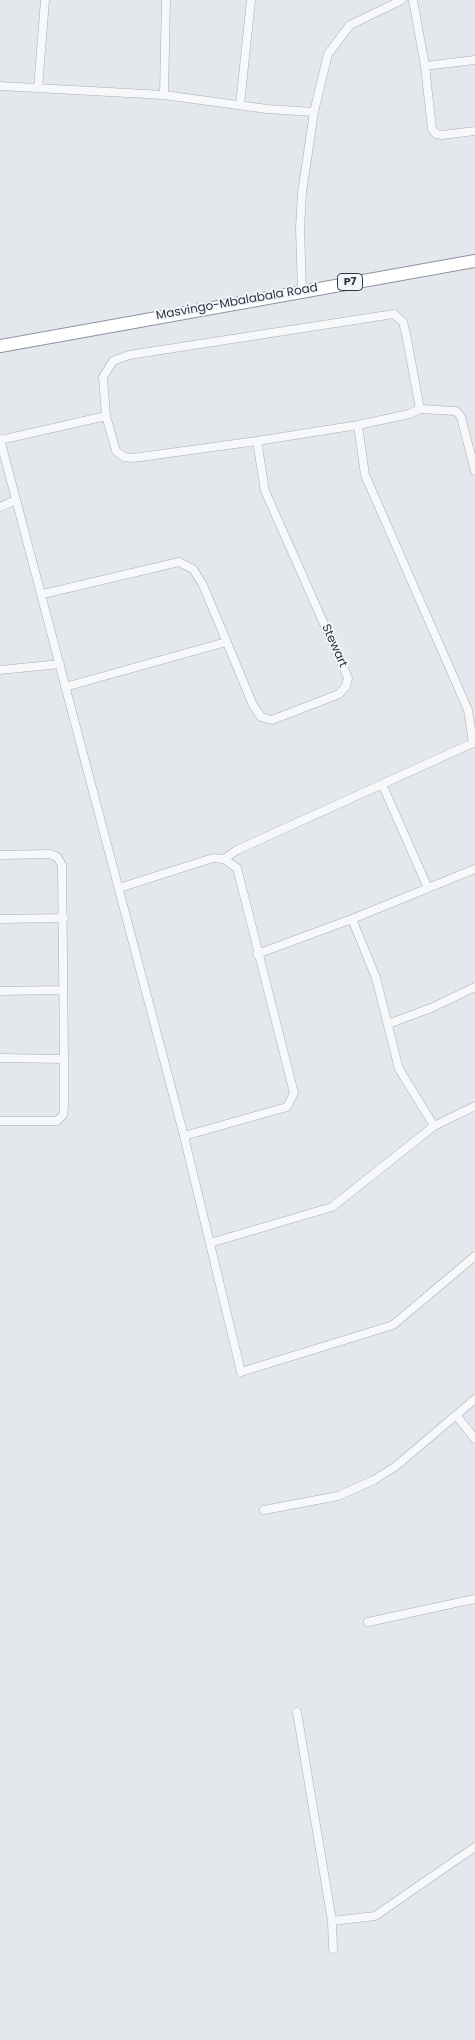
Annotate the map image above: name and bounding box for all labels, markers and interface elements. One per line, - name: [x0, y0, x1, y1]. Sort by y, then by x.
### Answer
- road number: P7: [338, 274, 362, 290]
- street label: Masvingo-Mbalabala Road: [155, 281, 319, 323]
- street label: Stewart: [318, 622, 350, 670]

